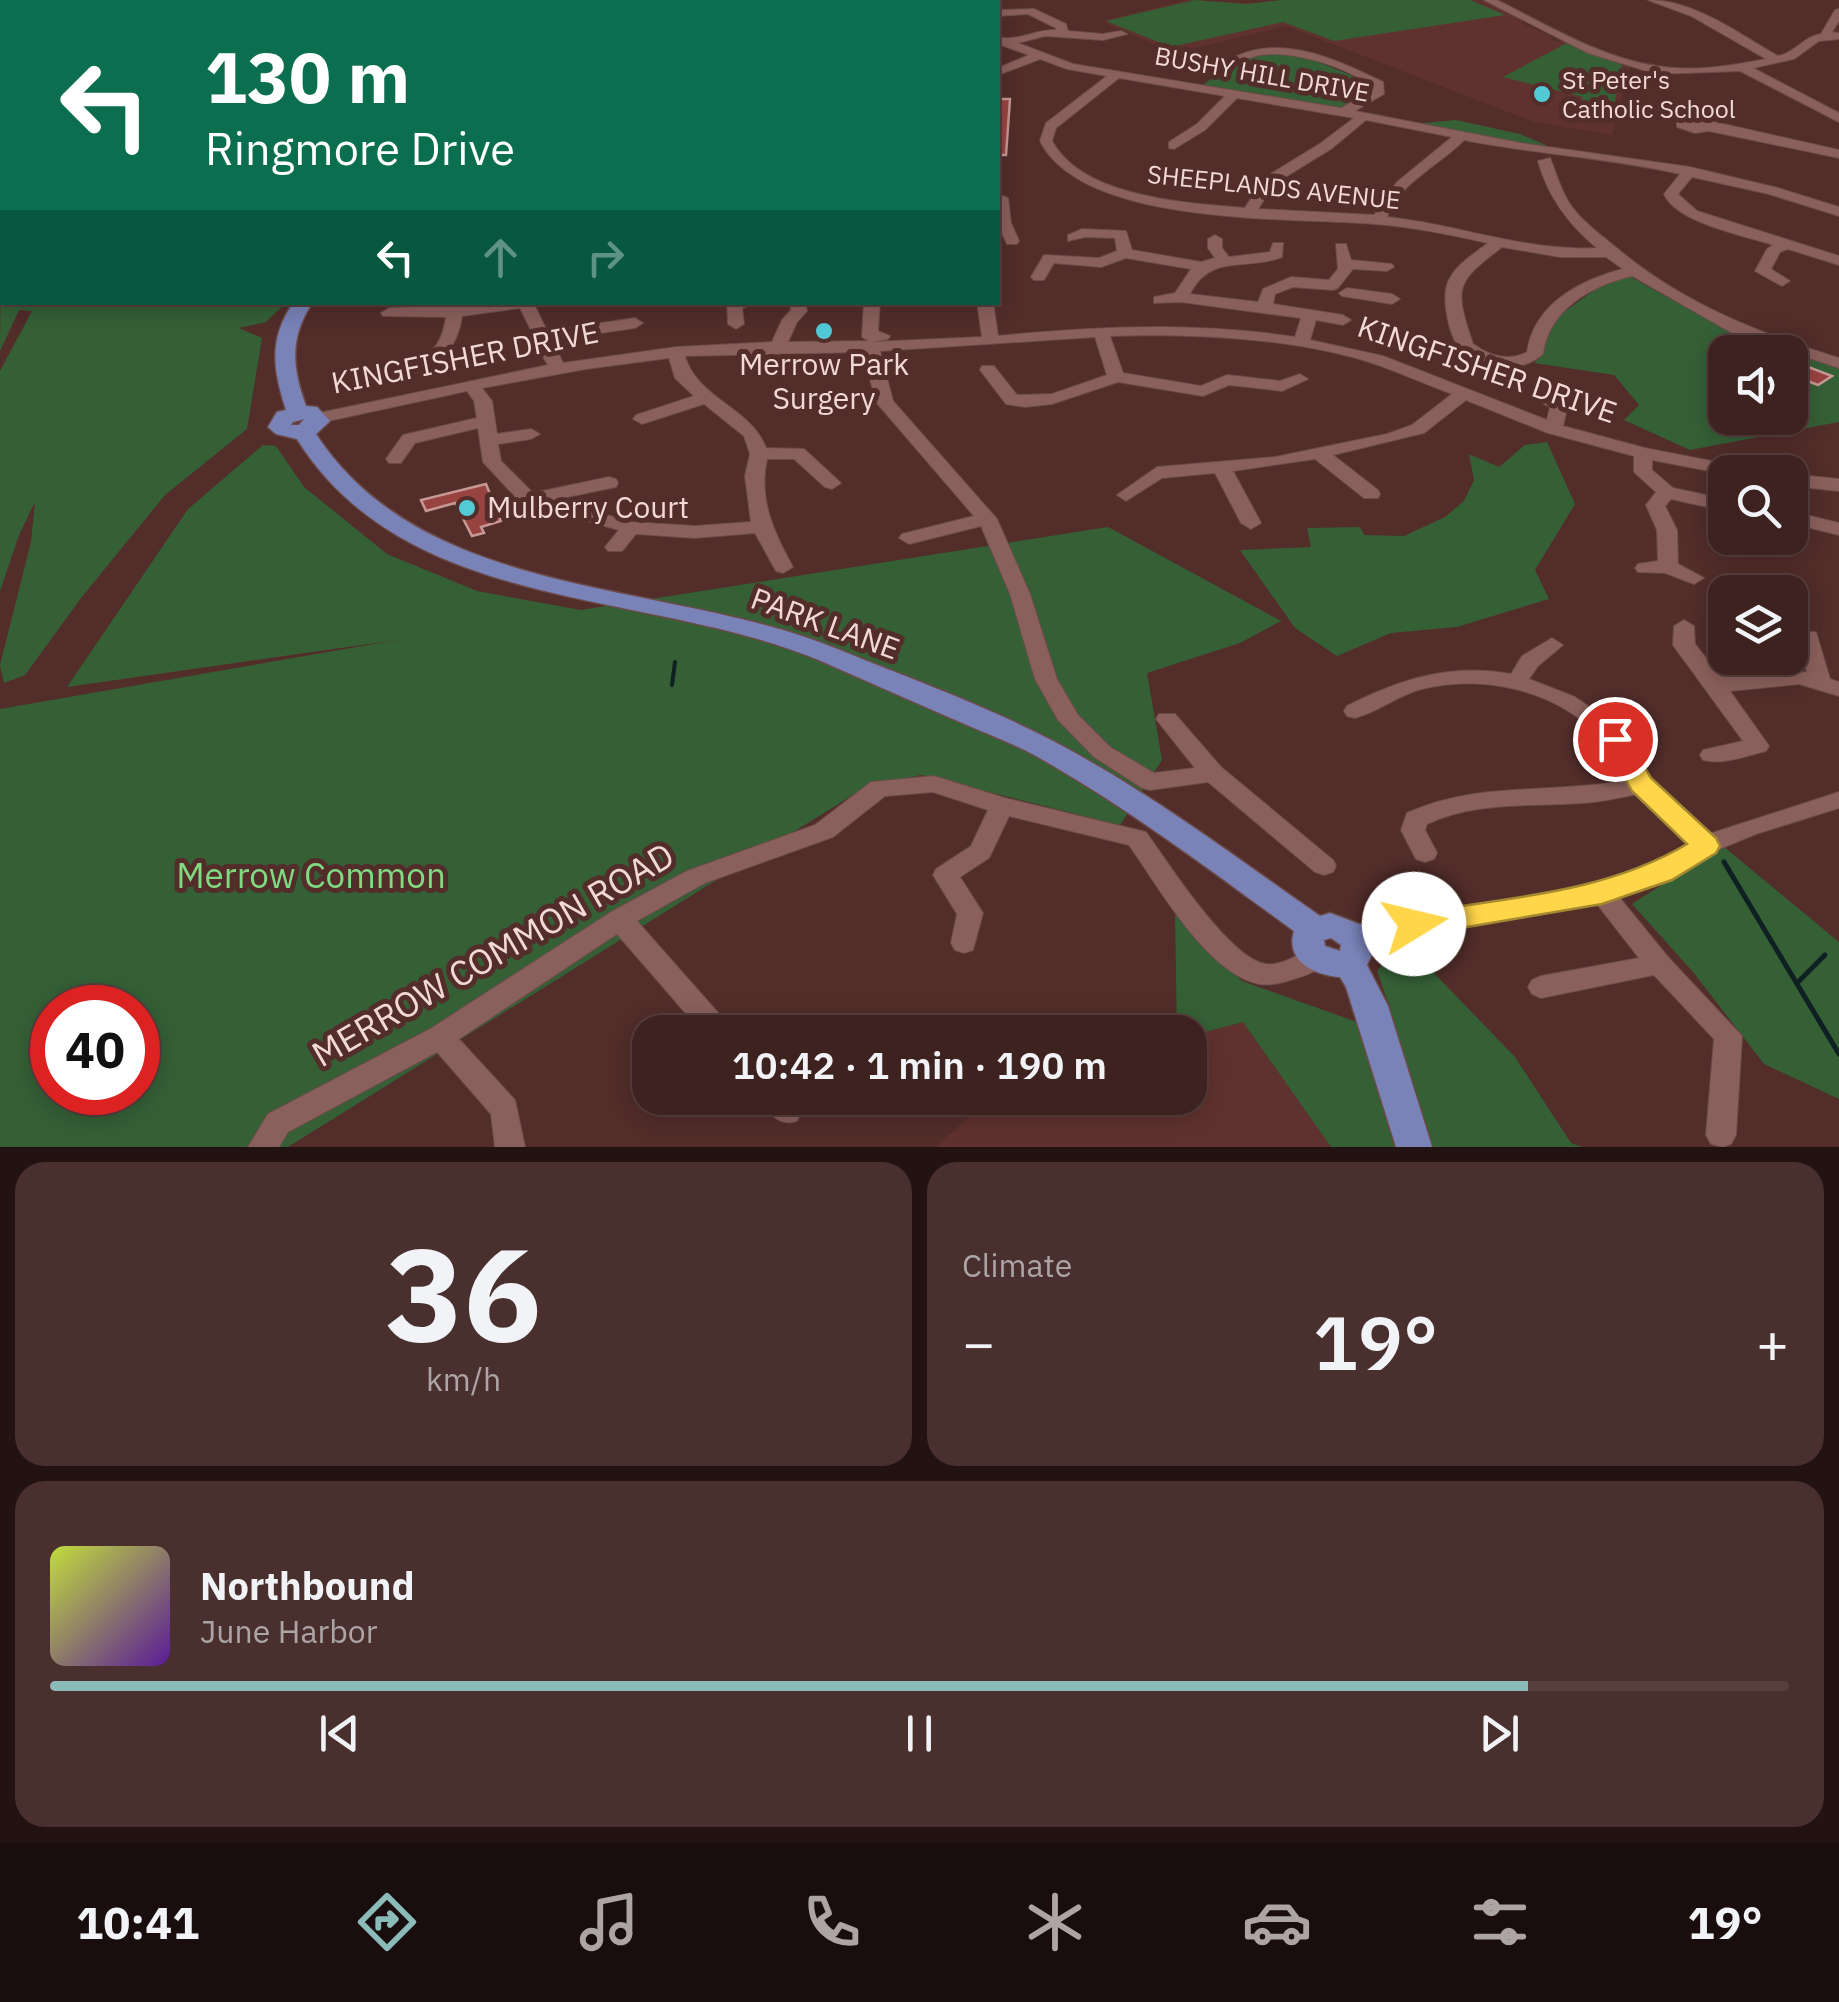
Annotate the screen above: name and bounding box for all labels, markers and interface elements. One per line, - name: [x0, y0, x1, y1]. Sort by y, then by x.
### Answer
- text: 130 m: [205, 31, 410, 122]
- street label: BUSHY HILL DRIVE: [1152, 38, 1372, 109]
- icon: left: [40, 40, 170, 170]
- place label: St Peter's Catholic School: [1562, 63, 1736, 125]
- marker: St Peter's Catholic School: [1531, 83, 1553, 105]
- text: Ringmore Drive: [205, 119, 515, 177]
- street label: SHEEPLANDS AVENUE: [1146, 157, 1402, 216]
- icon: left: [368, 230, 423, 285]
- icon: ahead: [473, 230, 528, 285]
- icon: right: [578, 230, 633, 285]
- street label: KINGFISHER DRIVE: [1353, 306, 1622, 431]
- street label: KINGFISHER DRIVE: [328, 311, 602, 402]
- marker: Merrow Park Surgery: [813, 320, 835, 342]
- map controls: [1708, 335, 1808, 675]
- button: sound: [1708, 335, 1808, 435]
- place label: Merrow Park Surgery: [739, 344, 909, 417]
- button: search: [1708, 455, 1808, 555]
- place label: Mulberry Court: [487, 487, 689, 526]
- marker: Mulberry Court: [456, 497, 478, 519]
- button: layers: [1708, 575, 1808, 675]
- street label: PARK LANE: [746, 578, 905, 667]
- pin: [1573, 697, 1658, 782]
- icon: arrive: [1588, 712, 1643, 767]
- street label: MERROW COMMON ROAD: [303, 832, 682, 1077]
- park label: Merrow Common: [176, 852, 446, 898]
- position arrow: [1362, 872, 1466, 976]
- speed limit sign: 40: [30, 985, 160, 1115]
- text: 10:42 · 1 min · 190 m: [732, 1040, 1107, 1089]
- text: 36: [385, 1208, 542, 1377]
- text: Climate: [962, 1244, 1072, 1286]
- text: 19°: [1313, 1293, 1438, 1391]
- text: −: [962, 1307, 995, 1378]
- text: +: [1756, 1307, 1789, 1378]
- text: km/h: [426, 1358, 501, 1400]
- text: Northbound: [200, 1561, 415, 1610]
- text: June Harbor: [200, 1610, 377, 1652]
- icon: previous: [312, 1706, 367, 1761]
- icon: pause: [892, 1706, 947, 1761]
- icon: next: [1472, 1706, 1527, 1761]
- icon: directions: [352, 1887, 422, 1957]
- icon: music: [574, 1887, 644, 1957]
- icon: phone: [797, 1887, 867, 1957]
- icon: climate: [1020, 1887, 1090, 1957]
- icon: car: [1242, 1887, 1312, 1957]
- icon: filters: [1465, 1887, 1535, 1957]
- text: 10:41: [76, 1893, 199, 1951]
- text: 19°: [1687, 1893, 1763, 1951]

